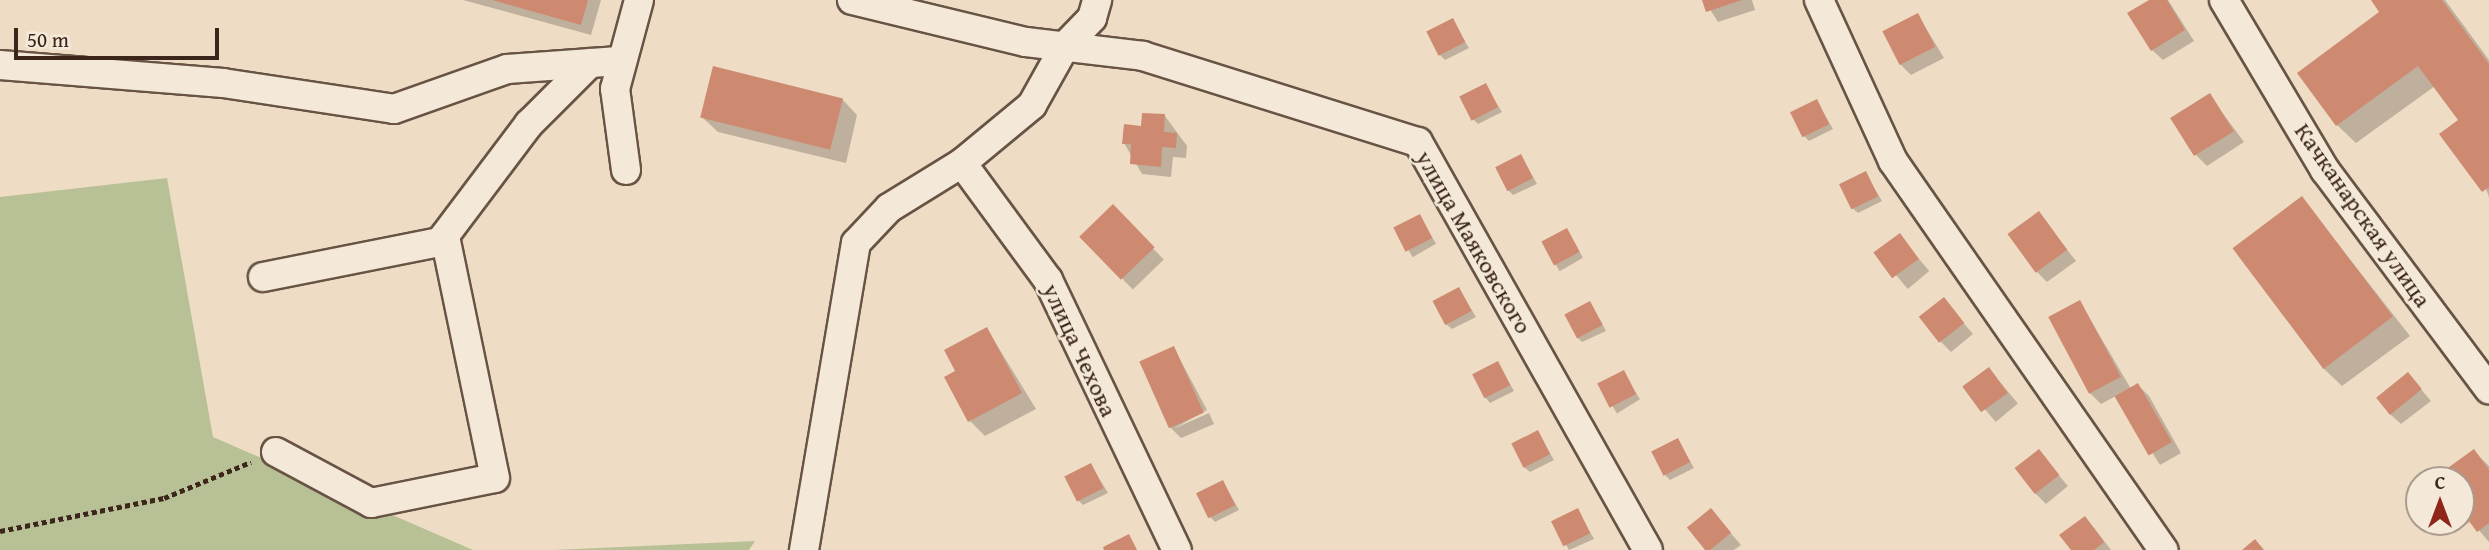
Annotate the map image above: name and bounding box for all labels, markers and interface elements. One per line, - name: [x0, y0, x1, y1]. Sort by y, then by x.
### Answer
- scale bar: [18, 14, 222, 58]
- text: 50 m: [27, 24, 69, 55]
- street label: Качканарская улица: [2289, 117, 2437, 313]
- street label: улица Маяковского: [1410, 145, 1538, 339]
- street label: улица Чехова: [1037, 279, 1123, 421]
- north arrow: [2405, 466, 2475, 536]
- text: С: [2435, 468, 2445, 496]

